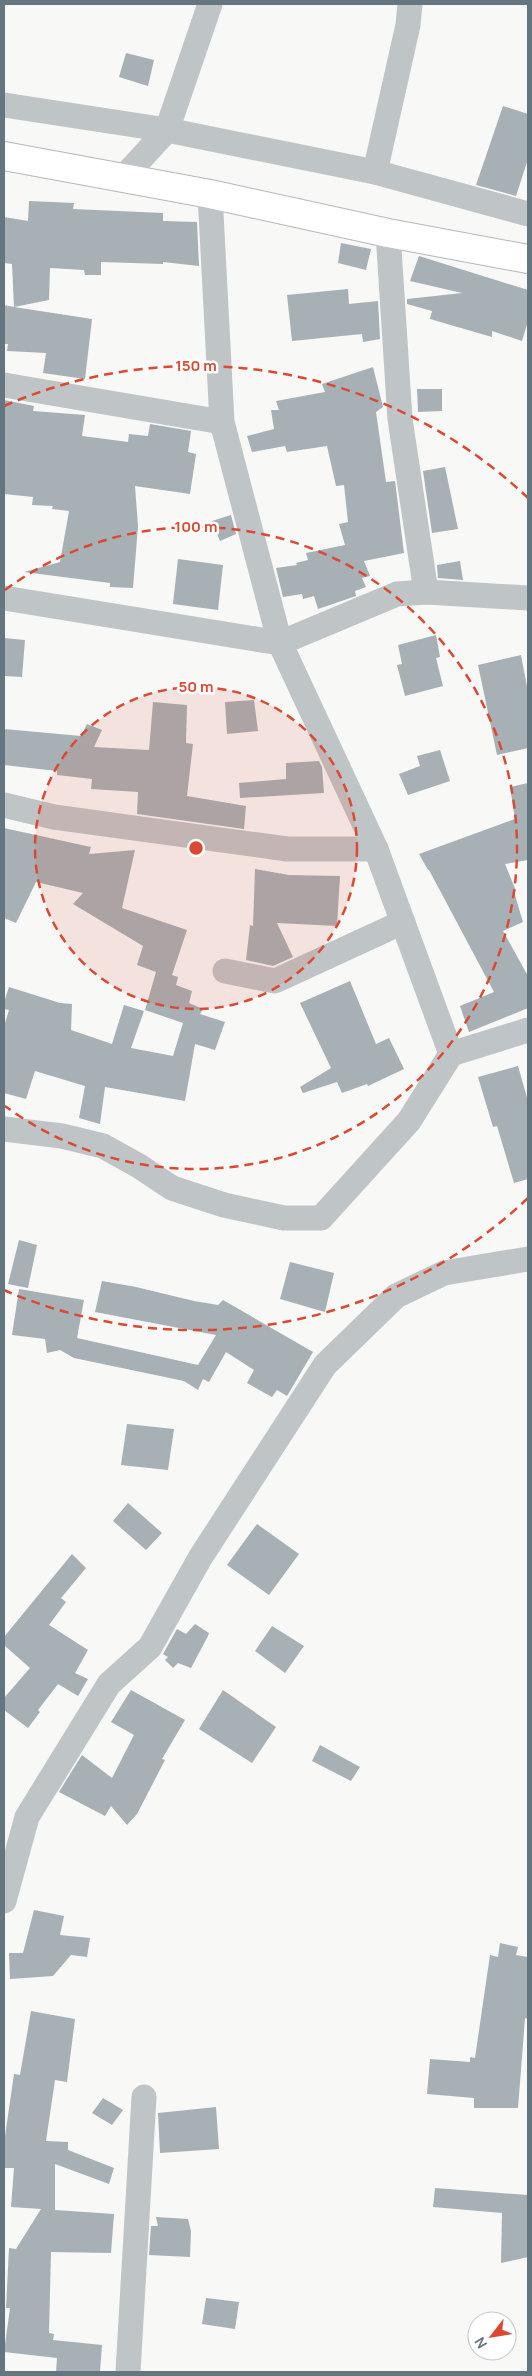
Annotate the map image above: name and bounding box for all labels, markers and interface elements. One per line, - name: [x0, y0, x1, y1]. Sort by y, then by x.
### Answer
- text: 150 m: [175, 355, 217, 376]
- text: 100 m: [175, 516, 217, 537]
- text: 50 m: [178, 676, 214, 697]
- centre of rings: [187, 839, 205, 857]
- north arrow: [467, 2311, 517, 2361]
- text: N: [470, 2334, 491, 2352]

